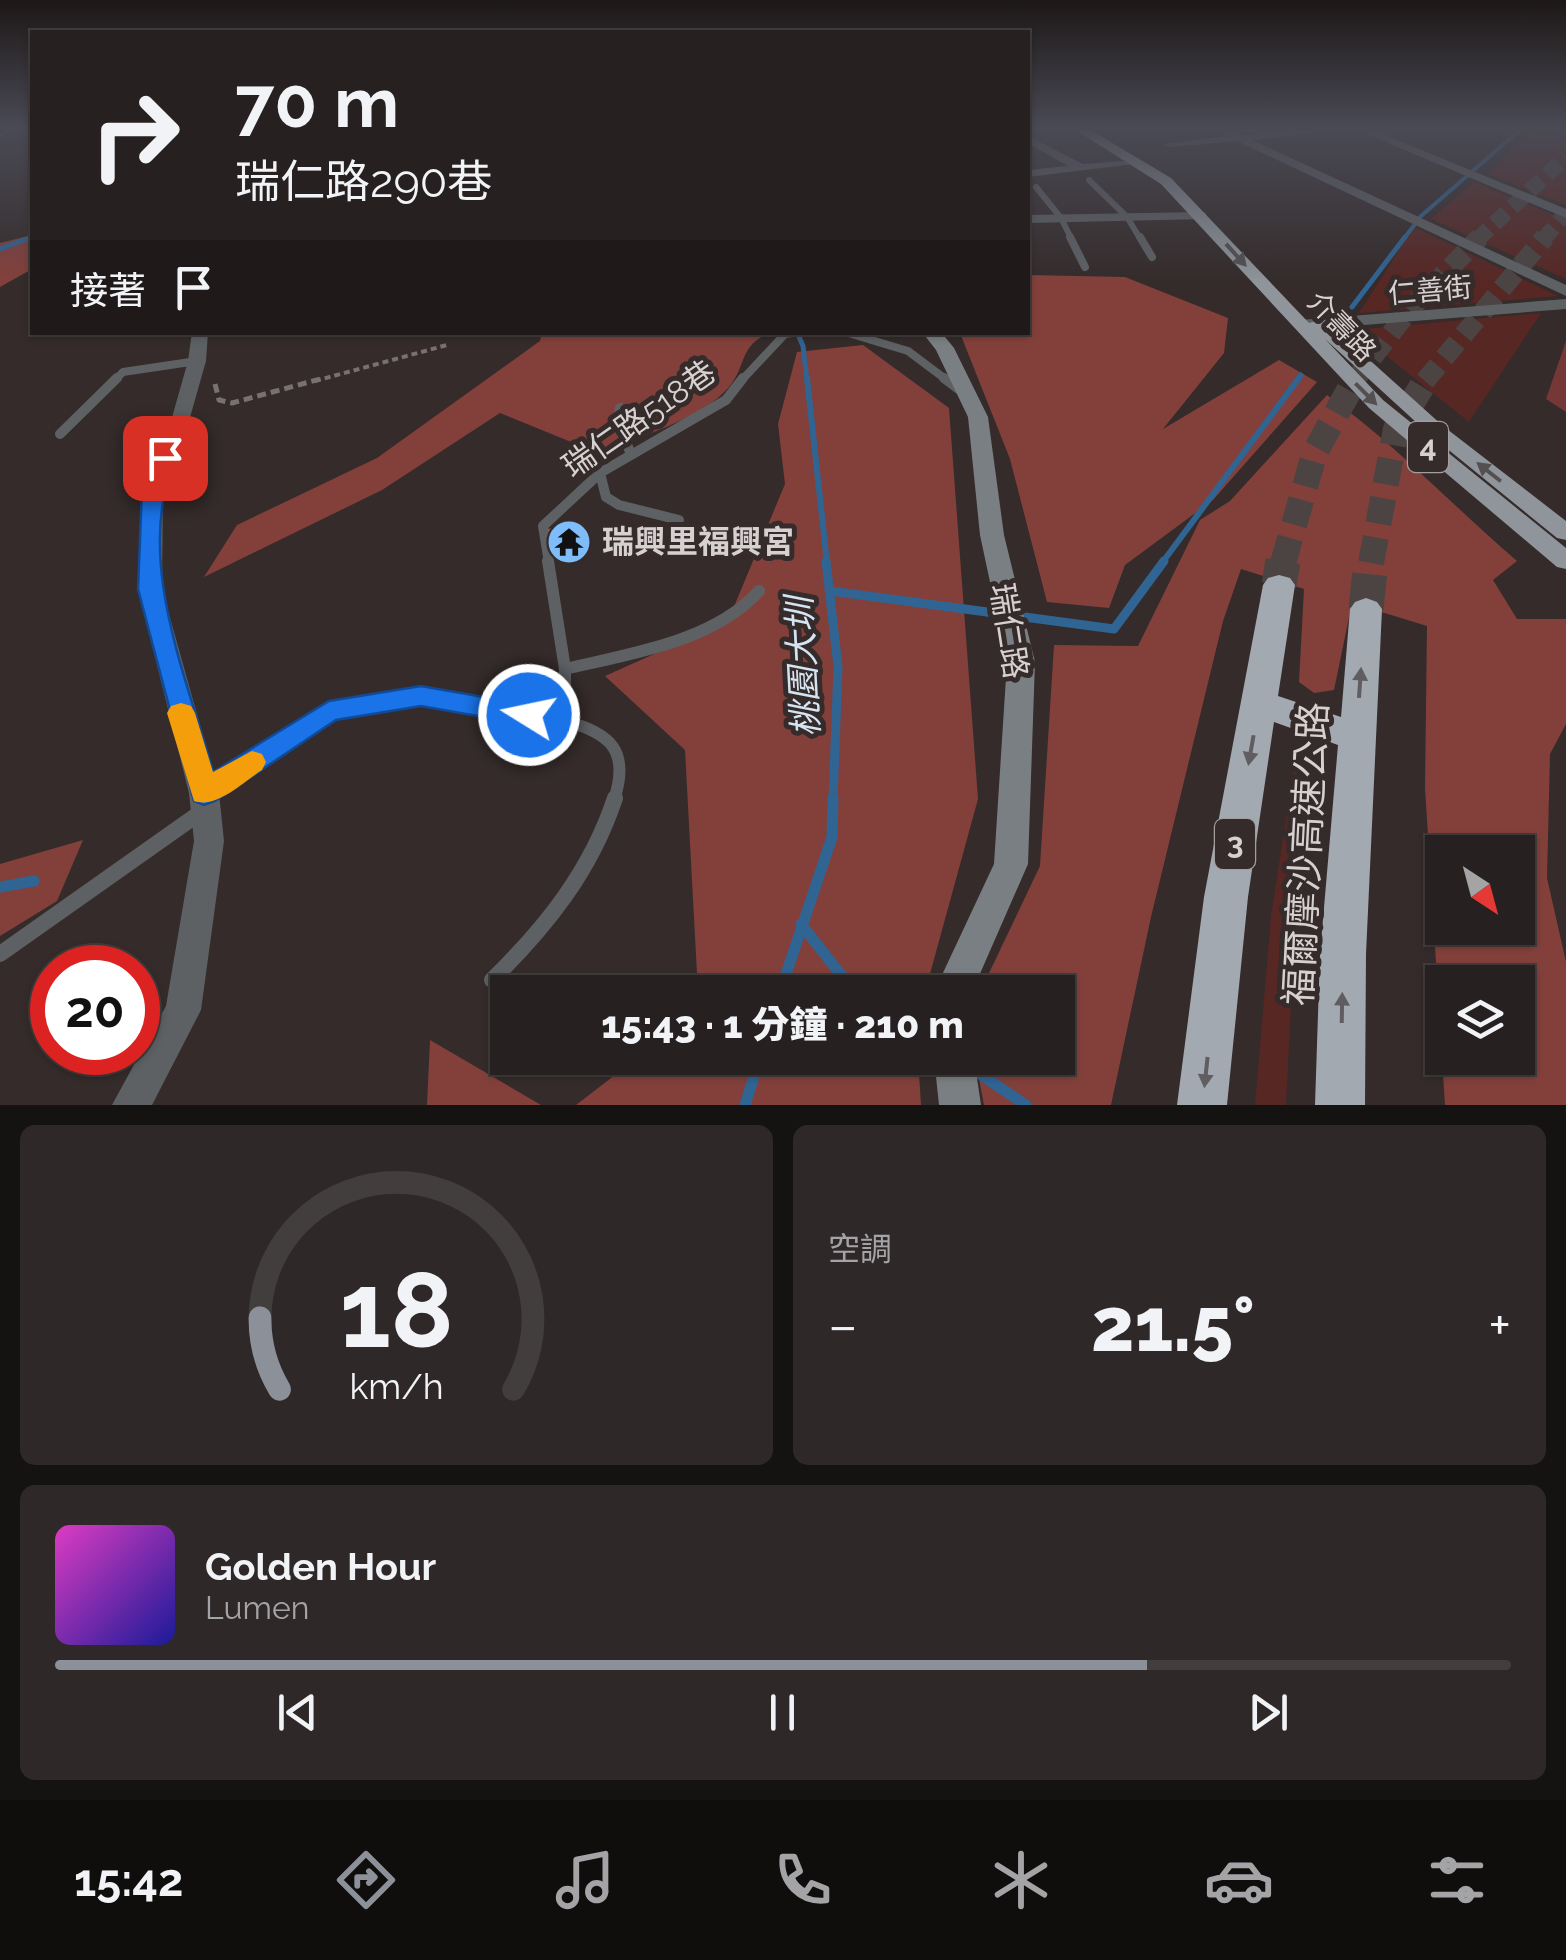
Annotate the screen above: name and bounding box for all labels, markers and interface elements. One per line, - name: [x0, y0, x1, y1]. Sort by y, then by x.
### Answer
- text: 70 m: [235, 61, 399, 143]
- icon: right: [70, 70, 200, 200]
- text: 瑞仁路290巷: [235, 155, 492, 208]
- one-way arrow: [1224, 243, 1247, 267]
- icon: arrive: [166, 260, 221, 315]
- text: 接著: [70, 268, 146, 313]
- street label: 仁善街: [1387, 270, 1473, 311]
- street label: 介壽路: [1301, 285, 1383, 368]
- street label: 瑞仁路518巷: [555, 352, 722, 485]
- one-way arrow: [1354, 382, 1378, 406]
- pin: [123, 416, 208, 501]
- road number: 4: [1408, 422, 1448, 472]
- icon: arrive: [138, 431, 193, 486]
- one-way arrow: [1477, 462, 1503, 483]
- temple icon: 瑞興里福興宮: [546, 519, 592, 565]
- place label: 瑞興里福興宮: [602, 523, 794, 560]
- street label: 瑞仁路: [984, 581, 1035, 681]
- water label: 桃園大圳: [778, 591, 827, 738]
- position arrow: [477, 663, 581, 767]
- one-way arrow: [1352, 667, 1368, 699]
- street label: 福爾摩沙高速公路: [1275, 701, 1336, 1007]
- one-way arrow: [1243, 735, 1258, 766]
- road number: 3: [1215, 819, 1255, 869]
- north arrow: [1425, 835, 1535, 945]
- map controls: [1425, 835, 1535, 1075]
- speed limit sign: 20: [30, 945, 160, 1075]
- button: layers: [1425, 965, 1535, 1075]
- one-way arrow: [1334, 991, 1350, 1023]
- text: 15:43 · 1 分鐘 · 210 m: [601, 1002, 964, 1047]
- one-way arrow: [1198, 1056, 1214, 1088]
- text: 空調: [828, 1230, 892, 1267]
- text: 18: [339, 1249, 454, 1371]
- text: 21.5°: [1091, 1280, 1255, 1369]
- text: −: [828, 1293, 858, 1358]
- text: +: [1488, 1293, 1511, 1358]
- text: km/h: [349, 1365, 444, 1407]
- text: Golden Hour: [205, 1544, 436, 1589]
- text: Lumen: [205, 1589, 309, 1626]
- icon: previous: [270, 1685, 325, 1740]
- icon: pause: [755, 1685, 810, 1740]
- icon: next: [1241, 1685, 1296, 1740]
- icon: directions: [331, 1845, 401, 1915]
- icon: music: [550, 1845, 620, 1915]
- icon: phone: [768, 1845, 838, 1915]
- icon: climate: [986, 1845, 1056, 1915]
- icon: car: [1204, 1845, 1274, 1915]
- icon: filters: [1422, 1845, 1492, 1915]
- text: 15:42: [74, 1854, 183, 1907]

